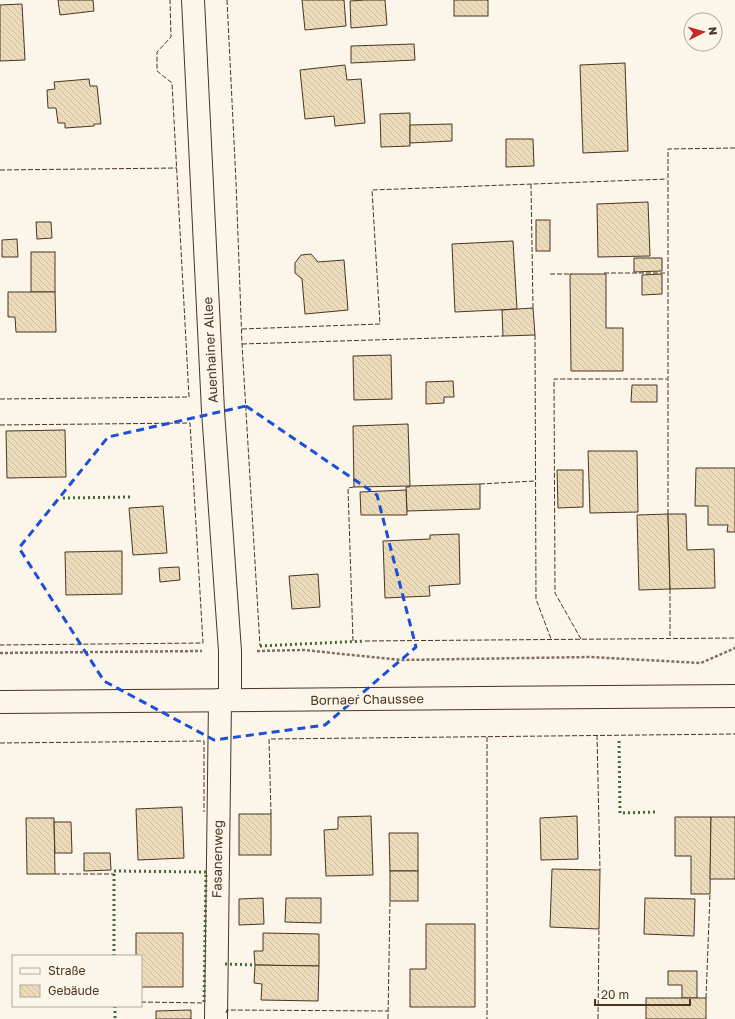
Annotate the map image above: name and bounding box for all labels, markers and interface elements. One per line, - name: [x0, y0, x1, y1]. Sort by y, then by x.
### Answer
- north arrow: [683, 12, 723, 52]
- text: N: [707, 26, 720, 36]
- street label: Auenhainer Allee: [199, 297, 221, 403]
- street label: Bornaer Chaussee: [310, 690, 424, 708]
- street label: Fasanenweg: [208, 820, 226, 898]
- legend: [12, 955, 142, 1007]
- text: Straße: [48, 963, 86, 978]
- scale bar: [595, 981, 690, 1007]
- text: Gebäude: [48, 983, 99, 998]
- text: 20 m: [601, 987, 629, 1002]

